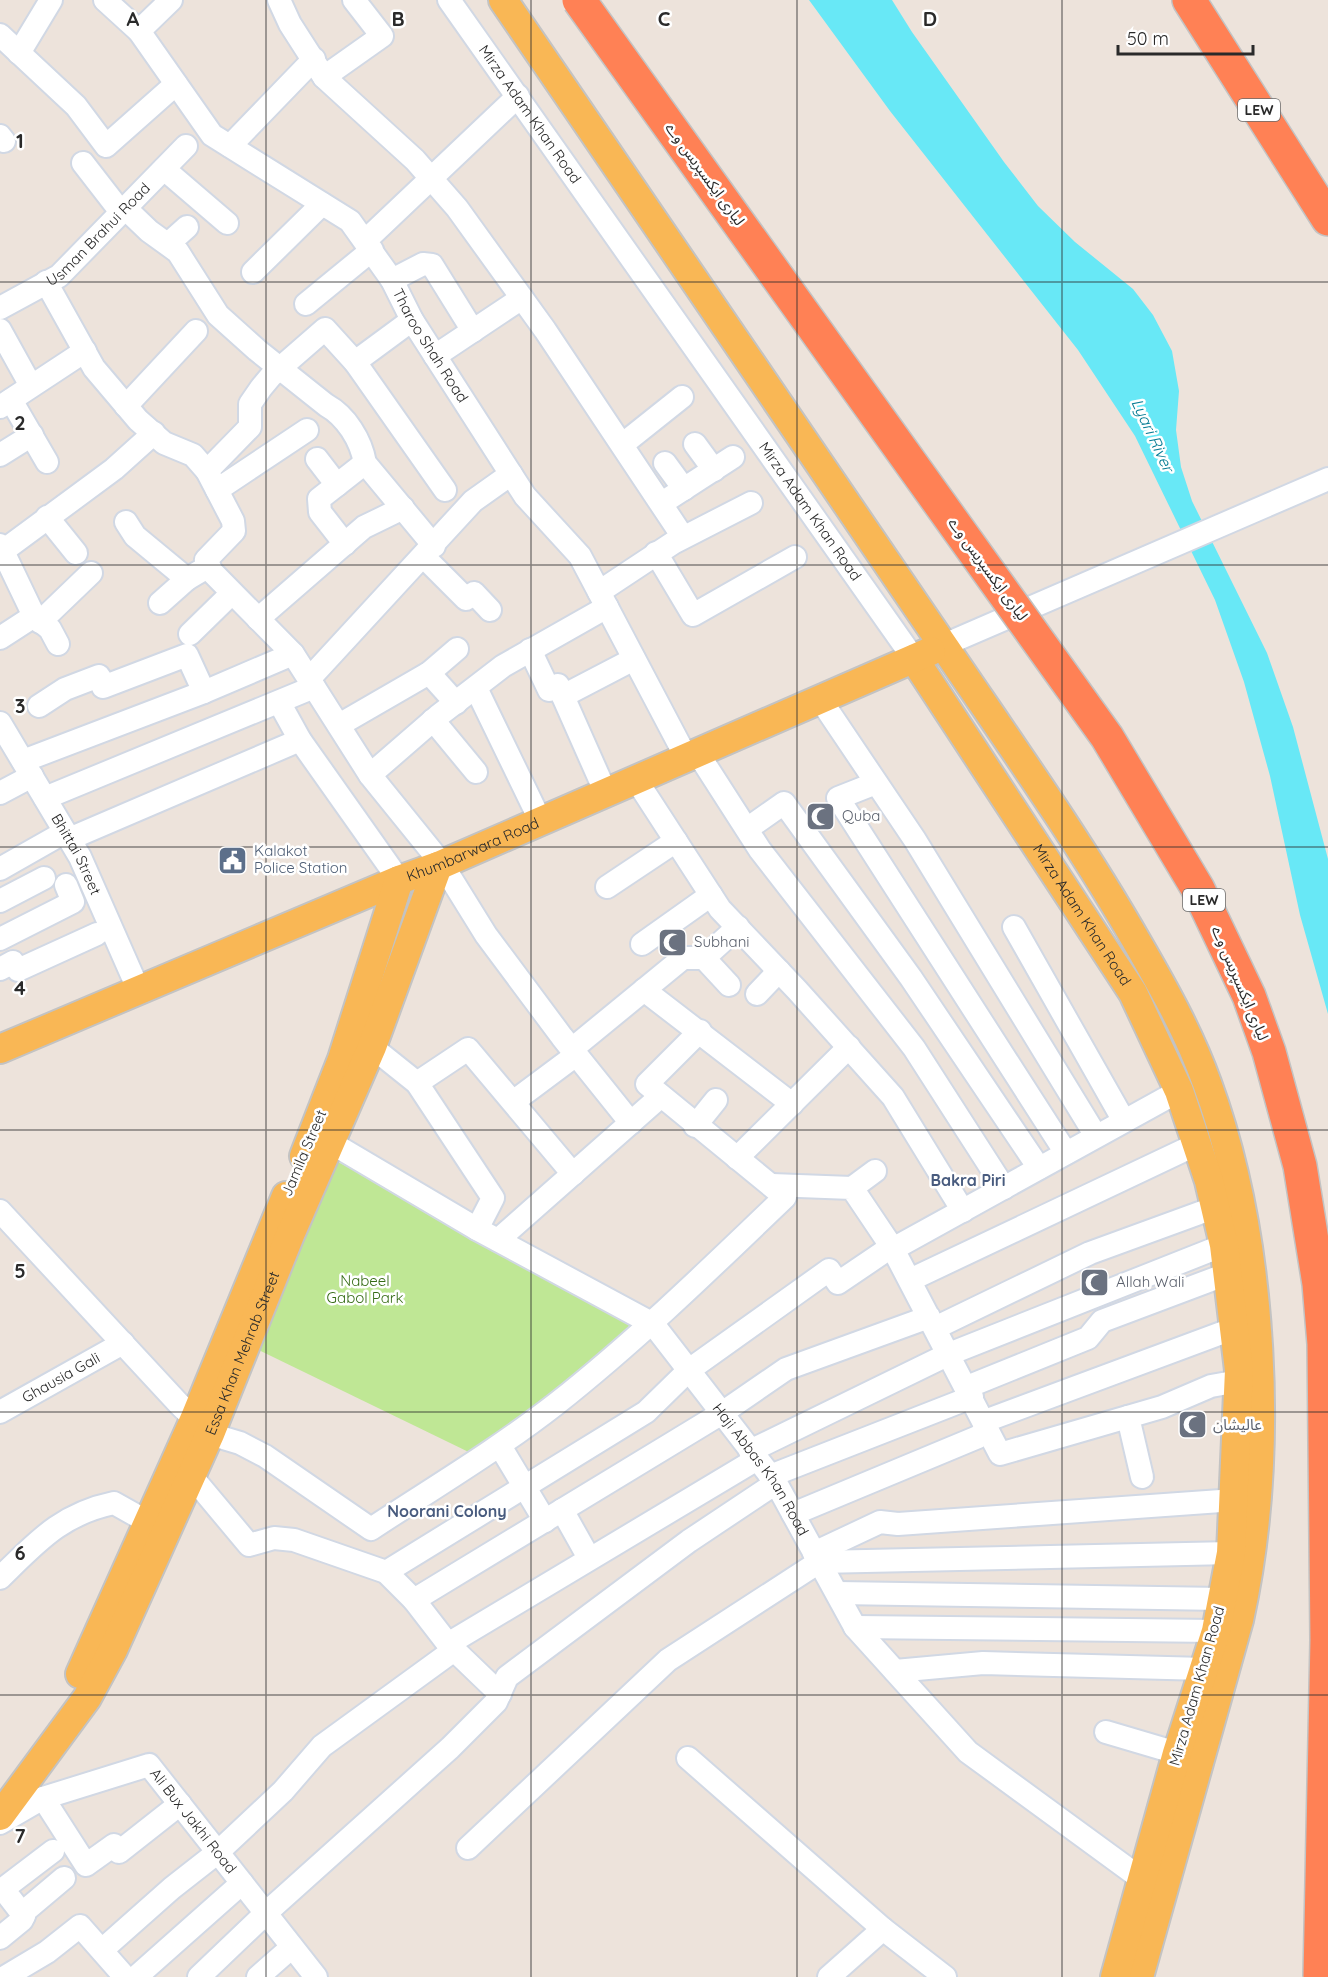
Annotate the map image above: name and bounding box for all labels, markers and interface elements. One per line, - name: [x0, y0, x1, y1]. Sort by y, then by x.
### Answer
- text: A: [127, 6, 140, 31]
- text: B: [391, 6, 405, 31]
- text: C: [658, 6, 671, 31]
- text: D: [923, 6, 937, 31]
- scale bar: [1118, 18, 1253, 56]
- text: 50 m: [1127, 27, 1169, 50]
- street label: Mirza Adam Khan Road: [475, 41, 586, 187]
- road number: LEW: [1238, 99, 1280, 121]
- street label: لیاری ایکسپریس وے: [661, 118, 749, 230]
- text: 1: [16, 128, 24, 153]
- street label: Usman Brahui Road: [43, 178, 154, 290]
- street label: Tharoo Shah Road: [389, 285, 472, 406]
- water label: Lyari River: [1127, 395, 1179, 477]
- text: 2: [14, 410, 26, 435]
- street label: Mirza Adam Khan Road: [755, 438, 866, 584]
- street label: لیاری ایکسپریس وے: [944, 513, 1032, 625]
- text: 3: [15, 693, 25, 718]
- mosque icon: Quba: [805, 800, 837, 832]
- place label: Quba: [842, 806, 880, 825]
- street label: Bhittai Street: [47, 810, 105, 898]
- street label: Khumbarwara Road: [404, 813, 542, 886]
- street label: Mirza Adam Khan Road: [1029, 840, 1135, 989]
- place label: Kalakot Police Station: [254, 841, 347, 877]
- public building icon: Kalakot Police Station: [217, 844, 249, 876]
- road number: LEW: [1183, 889, 1225, 911]
- street label: لیاری ایکسپریس وے: [1207, 923, 1273, 1044]
- mosque icon: Subhani: [657, 926, 689, 958]
- place label: Subhani: [694, 932, 750, 951]
- text: 4: [14, 975, 26, 1000]
- street label: Jamila Street: [277, 1107, 330, 1199]
- district label: Bakra Piri: [930, 1170, 1006, 1190]
- text: 5: [14, 1258, 26, 1283]
- mosque icon: Allah Wali: [1079, 1266, 1111, 1298]
- street label: Essa Khan Mehrab Street: [201, 1268, 283, 1438]
- park label: Nabeel Gabol Park: [326, 1271, 404, 1307]
- place label: Allah Wali: [1116, 1272, 1184, 1291]
- street label: Ghausia Gali: [19, 1348, 103, 1407]
- street label: Haji Abbas Khan Road: [709, 1399, 813, 1539]
- mosque icon: عالیشان: [1176, 1409, 1208, 1441]
- place label: عالیشان: [1213, 1415, 1262, 1434]
- district label: Noorani Colony: [387, 1501, 507, 1521]
- text: 6: [14, 1540, 26, 1565]
- street label: Mirza Adam Khan Road: [1165, 1604, 1228, 1768]
- street label: Ali Bux Jakhi Road: [146, 1764, 241, 1877]
- text: 7: [15, 1823, 26, 1848]

